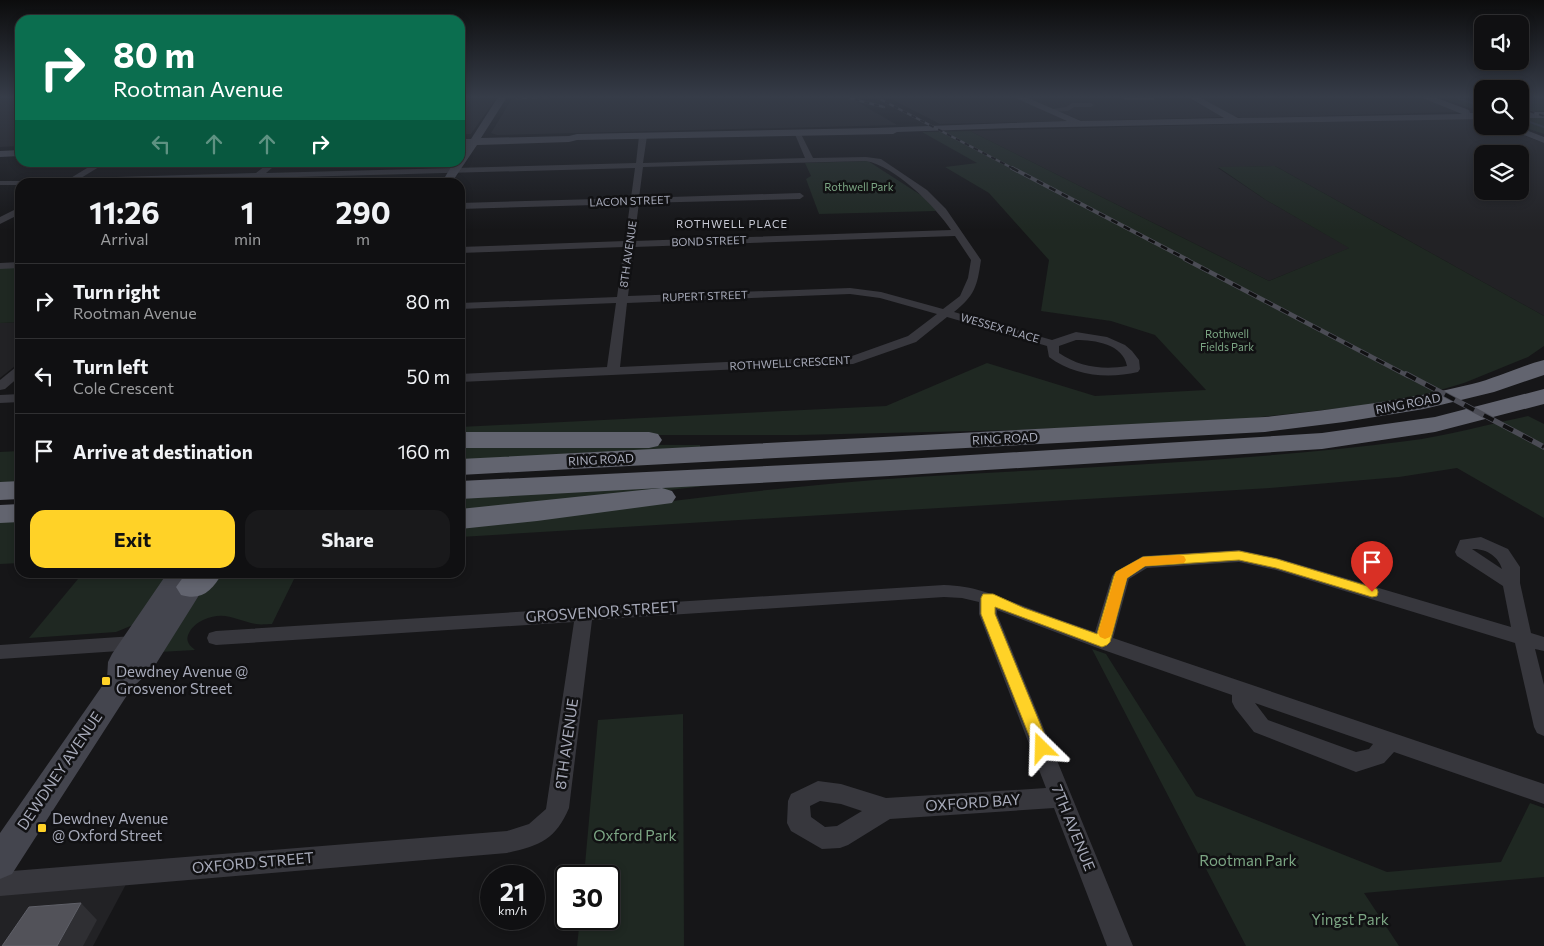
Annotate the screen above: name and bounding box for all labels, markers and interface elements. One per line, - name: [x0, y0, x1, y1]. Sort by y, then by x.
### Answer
- map controls: [1474, 15, 1529, 200]
- button: sound: [1474, 15, 1529, 70]
- text: 80 m: [113, 32, 195, 75]
- icon: right: [30, 35, 95, 100]
- text: Rootman Avenue: [113, 75, 283, 102]
- button: search: [1474, 80, 1529, 135]
- icon: left: [147, 130, 175, 158]
- icon: ahead: [200, 130, 228, 158]
- icon: ahead: [253, 130, 281, 158]
- icon: right: [306, 130, 334, 158]
- button: layers: [1474, 145, 1529, 200]
- park label: Rothwell Park: [824, 180, 894, 193]
- text: 11:26: [89, 193, 160, 230]
- text: 1: [241, 193, 254, 230]
- text: 290: [335, 193, 391, 230]
- street label: LACON STREET: [589, 193, 671, 208]
- district label: ROTHWELL PLACE: [676, 217, 788, 230]
- street label: 8TH AVENUE: [616, 220, 639, 288]
- text: Arrival: [100, 229, 149, 248]
- text: min: [234, 229, 261, 248]
- text: m: [356, 229, 370, 248]
- street label: BOND STREET: [671, 233, 747, 248]
- text: Turn right: [73, 280, 160, 303]
- icon: right: [30, 287, 58, 315]
- street label: RUPERT STREET: [662, 288, 748, 303]
- text: 80 m: [406, 290, 450, 313]
- text: Rootman Avenue: [73, 303, 197, 322]
- street label: WESSEX PLACE: [959, 310, 1041, 345]
- park label: Rothwell Fields Park: [1200, 327, 1254, 353]
- street label: ROTHWELL CRESCENT: [729, 353, 851, 372]
- text: Turn left: [73, 355, 148, 378]
- icon: left: [30, 362, 58, 390]
- text: 50 m: [406, 365, 450, 388]
- text: Cole Crescent: [73, 378, 174, 397]
- street label: RING ROAD: [1374, 390, 1442, 416]
- street label: RING ROAD: [972, 429, 1038, 447]
- icon: arrive: [30, 437, 58, 465]
- text: Arrive at destination: [73, 440, 253, 463]
- text: 160 m: [398, 440, 450, 463]
- street label: RING ROAD: [568, 450, 634, 468]
- button: Exit: [30, 510, 235, 568]
- button: Share: [245, 510, 450, 568]
- pin: [1351, 541, 1393, 592]
- icon: arrive: [1358, 548, 1386, 576]
- street label: GROSVENOR STREET: [525, 597, 679, 625]
- place label: Dewdney Avenue @ Grosvenor Street: [116, 662, 248, 697]
- marker: Dewdney Avenue @ Grosvenor Street: [100, 675, 112, 687]
- street label: 8TH AVENUE: [551, 697, 581, 791]
- street label: DEWDNEY AVENUE: [13, 708, 105, 833]
- position arrow: [1015, 721, 1067, 773]
- street label: 7TH AVENUE: [1048, 782, 1099, 873]
- street label: OXFORD BAY: [925, 790, 1021, 814]
- place label: Dewdney Avenue @ Oxford Street: [52, 809, 168, 844]
- marker: Dewdney Avenue @ Oxford Street: [36, 822, 48, 834]
- park label: Oxford Park: [593, 826, 677, 844]
- street label: OXFORD STREET: [191, 848, 315, 876]
- park label: Rootman Park: [1199, 851, 1297, 869]
- speed limit sign: 30: [555, 865, 620, 930]
- text: 21: [500, 876, 525, 906]
- text: km/h: [498, 903, 527, 917]
- park label: Yingst Park: [1311, 910, 1389, 928]

